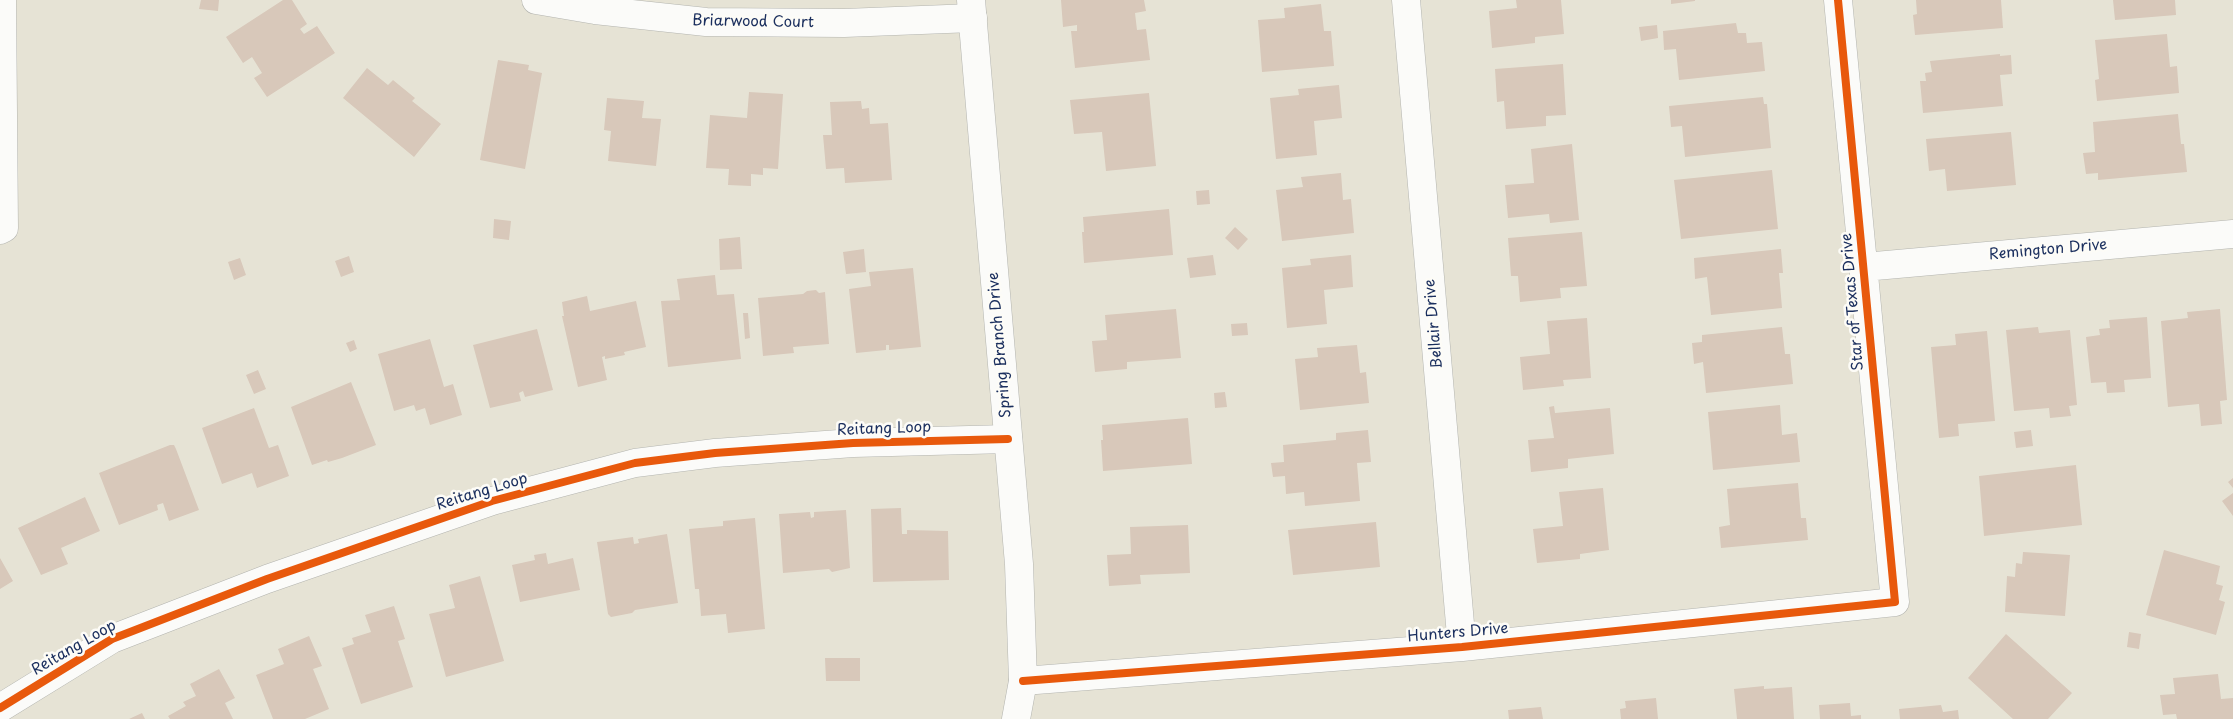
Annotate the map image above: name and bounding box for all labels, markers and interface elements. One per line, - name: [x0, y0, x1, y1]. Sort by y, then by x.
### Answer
- street label: Briarwood Court: [692, 12, 814, 32]
- street label: Star of Texas Drive: [1838, 232, 1868, 372]
- street label: Remington Drive: [1988, 236, 2108, 264]
- street label: Spring Branch Drive: [985, 271, 1015, 419]
- street label: Bellair Drive: [1421, 278, 1447, 370]
- street label: Reitang Loop: [836, 418, 932, 440]
- street label: Reitang Loop: [434, 470, 530, 514]
- street label: Reitang Loop: [29, 617, 119, 679]
- street label: Hunters Drive: [1407, 620, 1509, 646]

